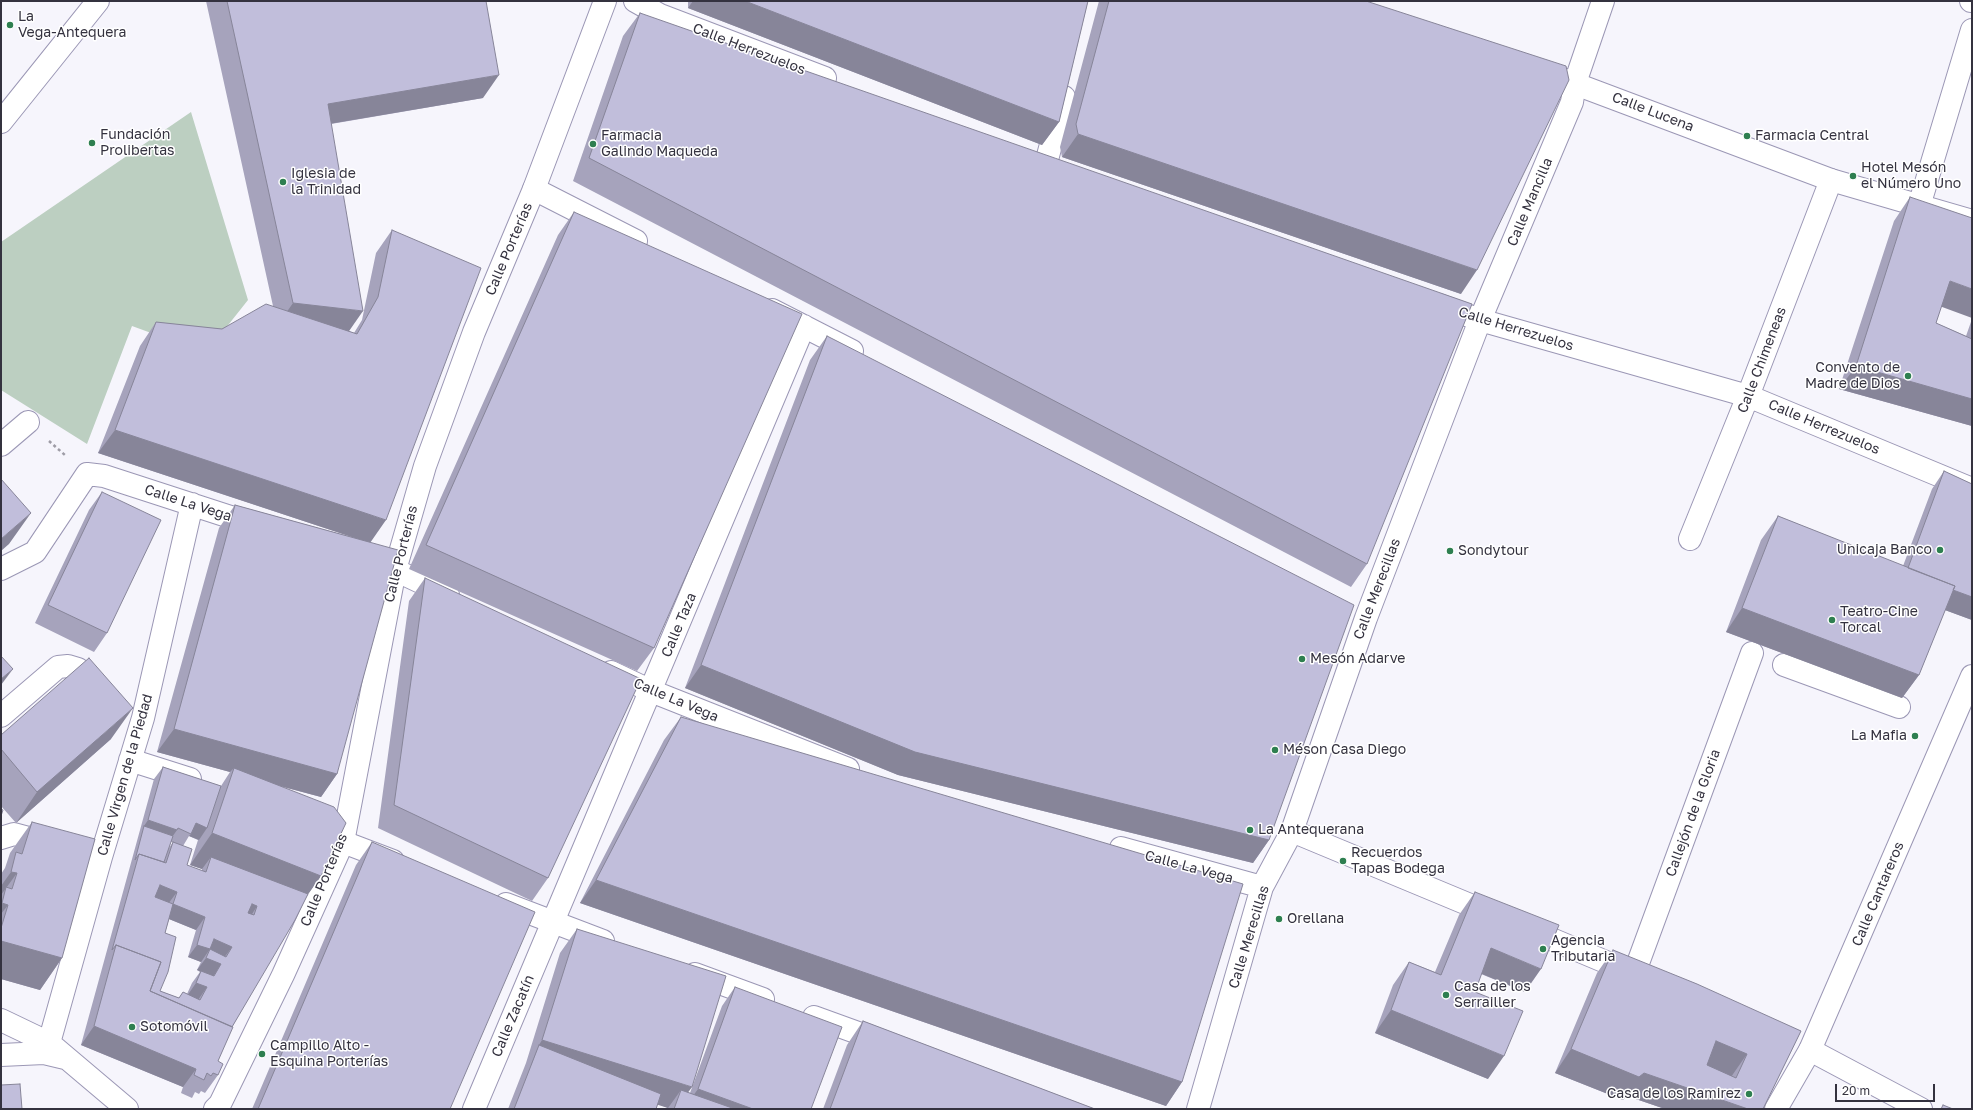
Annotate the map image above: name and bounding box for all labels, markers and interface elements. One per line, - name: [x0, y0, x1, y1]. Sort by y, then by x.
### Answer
- place label: La Vega-Antequera: [18, 9, 126, 42]
- marker: La Vega-Antequera: [5, 20, 15, 30]
- street label: Calle Herrezuelos: [690, 20, 808, 78]
- street label: Calle Lucena: [1610, 89, 1696, 135]
- place label: Fundación Prolibertas: [100, 127, 175, 160]
- place label: Farmacia Galindo Maqueda: [601, 128, 718, 160]
- place label: Farmacia Central: [1755, 128, 1869, 144]
- marker: Farmacia Central: [1742, 131, 1752, 141]
- marker: Fundación Prolibertas: [87, 138, 97, 148]
- marker: Farmacia Galindo Maqueda: [588, 139, 598, 149]
- street label: Calle Mancilla: [1504, 155, 1556, 249]
- place label: Hotel Mesón el Número Uno: [1861, 160, 1961, 192]
- place label: Iglesia de la Trinidad: [291, 166, 361, 198]
- marker: Hotel Mesón el Número Uno: [1848, 171, 1858, 181]
- marker: Iglesia de la Trinidad: [278, 177, 288, 187]
- street label: Calle Porterías: [482, 200, 536, 298]
- street label: Calle Herrezuelos: [1456, 304, 1576, 354]
- street label: Calle Chimeneas: [1734, 305, 1790, 415]
- place label: Convento de Madre de Dios: [1805, 360, 1900, 392]
- marker: Convento de Madre de Dios: [1903, 371, 1913, 381]
- street label: Calle Herrezuelos: [1766, 396, 1882, 458]
- street label: Calle La Vega: [142, 481, 234, 525]
- street label: Calle Porterías: [381, 504, 421, 604]
- street label: Calle Merecillas: [1350, 536, 1404, 642]
- place label: Unicaja Banco: [1837, 542, 1932, 558]
- place label: Sondytour: [1458, 543, 1529, 559]
- marker: Unicaja Banco: [1935, 545, 1945, 555]
- marker: Sondytour: [1445, 546, 1455, 556]
- street label: Calle Taza: [658, 590, 700, 660]
- place label: Teatro-Cine Torcal: [1840, 604, 1918, 636]
- marker: Teatro-Cine Torcal: [1827, 615, 1837, 625]
- place label: Mesón Adarve: [1310, 651, 1405, 667]
- marker: Mesón Adarve: [1297, 654, 1307, 664]
- street label: Calle La Vega: [631, 675, 721, 725]
- street label: Calle Virgen de la Piedad: [94, 692, 156, 858]
- place label: La Mafia: [1851, 728, 1907, 744]
- marker: La Mafia: [1910, 731, 1920, 741]
- place label: Méson Casa Diego: [1283, 742, 1406, 758]
- marker: Méson Casa Diego: [1270, 745, 1280, 755]
- street label: Callejón de la Gloria: [1662, 747, 1724, 879]
- place label: La Antequerana: [1258, 822, 1364, 838]
- marker: La Antequerana: [1245, 825, 1255, 835]
- street label: Calle Porterías: [297, 831, 351, 929]
- street label: Calle Cantareros: [1848, 839, 1908, 949]
- place label: Recuerdos Tapas Bodega: [1351, 845, 1445, 878]
- street label: Calle La Vega: [1143, 847, 1235, 887]
- marker: Recuerdos Tapas Bodega: [1338, 856, 1348, 866]
- street label: Calle Merecillas: [1225, 883, 1273, 991]
- place label: Orellana: [1287, 911, 1344, 927]
- marker: Orellana: [1274, 914, 1284, 924]
- place label: Agencia Tributaria: [1551, 933, 1615, 966]
- marker: Agencia Tributaria: [1538, 944, 1548, 954]
- street label: Calle Zacatín: [488, 972, 538, 1060]
- place label: Casa de los Serrailler: [1454, 979, 1531, 1012]
- marker: Casa de los Serrailler: [1441, 990, 1451, 1000]
- place label: Sotomóvil: [140, 1019, 208, 1035]
- marker: Sotomóvil: [127, 1022, 137, 1032]
- place label: Campillo Alto - Esquina Porterías: [270, 1038, 388, 1070]
- marker: Campillo Alto - Esquina Porterías: [257, 1049, 267, 1059]
- scale bar: [1837, 1076, 1937, 1102]
- text: 20 m: [1842, 1083, 1870, 1098]
- place label: Casa de los Ramirez: [1607, 1086, 1741, 1102]
- marker: Casa de los Ramirez: [1744, 1089, 1754, 1099]

